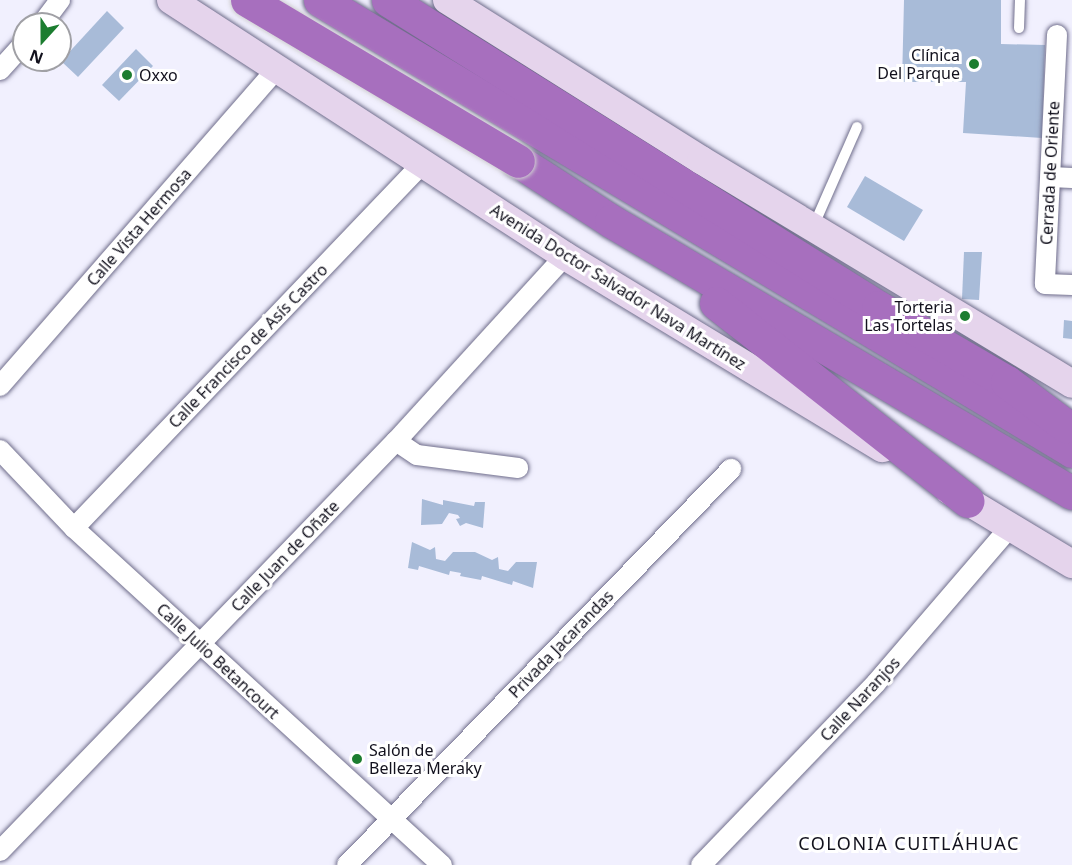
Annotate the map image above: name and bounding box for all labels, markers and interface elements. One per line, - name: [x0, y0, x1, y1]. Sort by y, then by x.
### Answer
- north arrow: [12, 12, 72, 72]
- text: N: [26, 44, 46, 70]
- place label: Clínica Del Parque: [877, 45, 960, 83]
- marker: Clínica Del Parque: [965, 55, 983, 73]
- place label: Oxxo: [139, 65, 178, 85]
- marker: Oxxo: [120, 68, 134, 82]
- street label: Cerrada de Oriente: [1037, 101, 1063, 245]
- street label: Calle Vista Hermosa: [83, 164, 195, 290]
- street label: Avenida Doctor Salvador Nava Martínez: [487, 200, 749, 374]
- street label: Calle Francisco de Asís Castro: [165, 260, 331, 432]
- place label: Torteria Las Tortelas: [864, 297, 953, 335]
- marker: Torteria Las Tortelas: [958, 309, 972, 323]
- street label: Calle Juan de Oñate: [227, 496, 343, 616]
- street label: Privada Jacarandas: [505, 586, 617, 702]
- street label: Calle Julio Betancourt: [153, 599, 283, 723]
- street label: Calle Naranjos: [816, 653, 904, 745]
- place label: Salón de Belleza Meraky: [369, 740, 482, 778]
- marker: Salón de Belleza Meraky: [350, 752, 364, 766]
- district label: COLONIA CUITLÁHUAC: [798, 832, 1020, 854]

